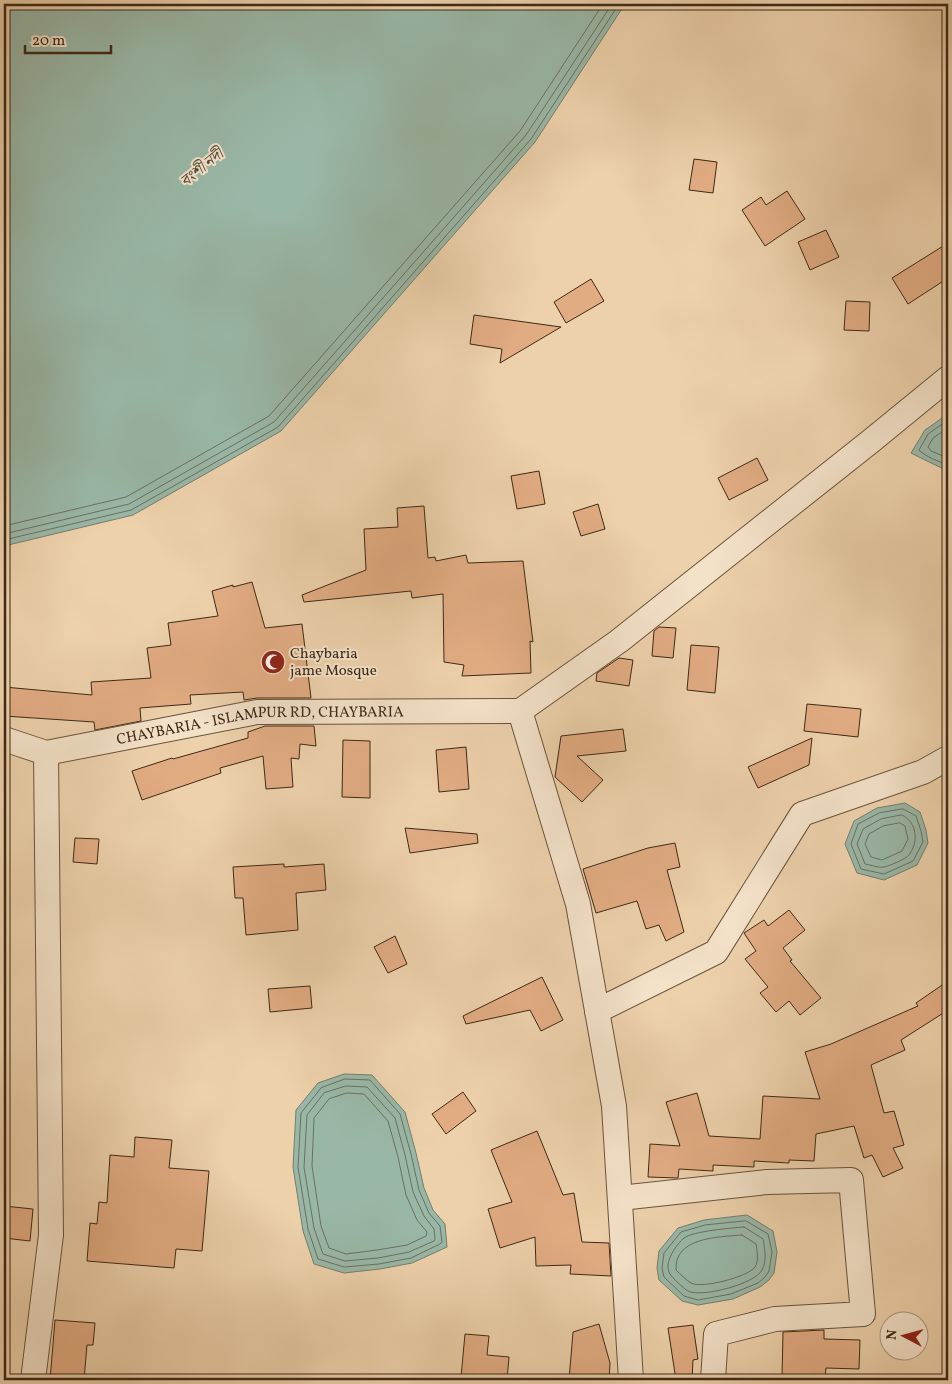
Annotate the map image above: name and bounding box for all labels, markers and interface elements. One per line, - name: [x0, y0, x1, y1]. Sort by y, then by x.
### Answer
- scale bar: [25, 22, 111, 54]
- text: 20 m: [32, 31, 65, 52]
- water label: বংশী নদী: [176, 143, 230, 193]
- place label: Chaybaria jame Mosque: [290, 644, 377, 682]
- mosque icon: Chaybaria jame Mosque: [260, 649, 286, 675]
- street label: CHAYBARIA - ISLAMPUR RD, CHAYBARIA: [115, 702, 404, 751]
- north arrow: [880, 1312, 930, 1362]
- text: N: [883, 1329, 903, 1341]

